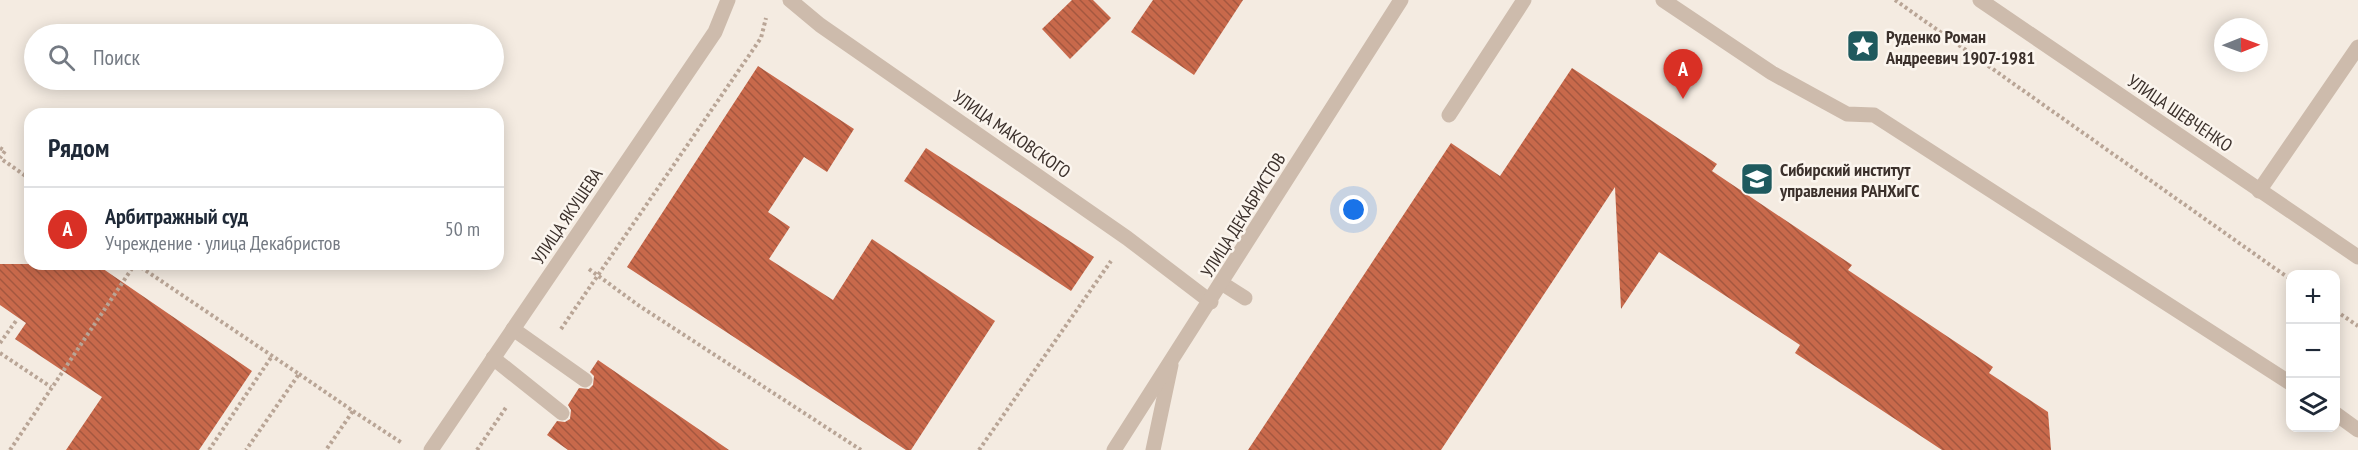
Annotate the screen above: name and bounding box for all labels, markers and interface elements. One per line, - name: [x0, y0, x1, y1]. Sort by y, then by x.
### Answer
- north arrow: [2214, 18, 2268, 72]
- search box: [24, 24, 504, 90]
- place label: Руденко Роман Андреевич 1907-1981: [1885, 25, 2035, 69]
- place icon: Руденко Роман Андреевич 1907-1981: [1845, 28, 1881, 64]
- icon: search: [45, 41, 78, 74]
- text: Поиск: [93, 43, 140, 71]
- pin: A: [1664, 50, 1702, 99]
- street label: УЛИЦА ШЕВЧЕНКО: [2123, 69, 2237, 157]
- street label: УЛИЦА МАКОВСКОГО: [949, 85, 1075, 183]
- text: Рядом: [48, 131, 109, 164]
- street label: УЛИЦА ДЕКАБРИСТОВ: [1196, 149, 1290, 281]
- place label: Сибирский институт управления РАНХиГС: [1779, 158, 1919, 202]
- school or university icon: Сибирский институт управления РАНХиГС: [1739, 161, 1775, 197]
- street label: УЛИЦА ЯКУШЕВА: [526, 163, 608, 268]
- your location: [1339, 195, 1368, 224]
- text: Арбитражный суд: [105, 202, 248, 230]
- text: A: [62, 216, 73, 242]
- text: 50 m: [445, 216, 480, 242]
- text: Учреждение · улица Декабристов: [105, 230, 341, 256]
- map controls: [2286, 270, 2340, 432]
- button: +: [2286, 270, 2340, 324]
- button: −: [2286, 324, 2340, 378]
- button: layers: [2286, 378, 2340, 432]

